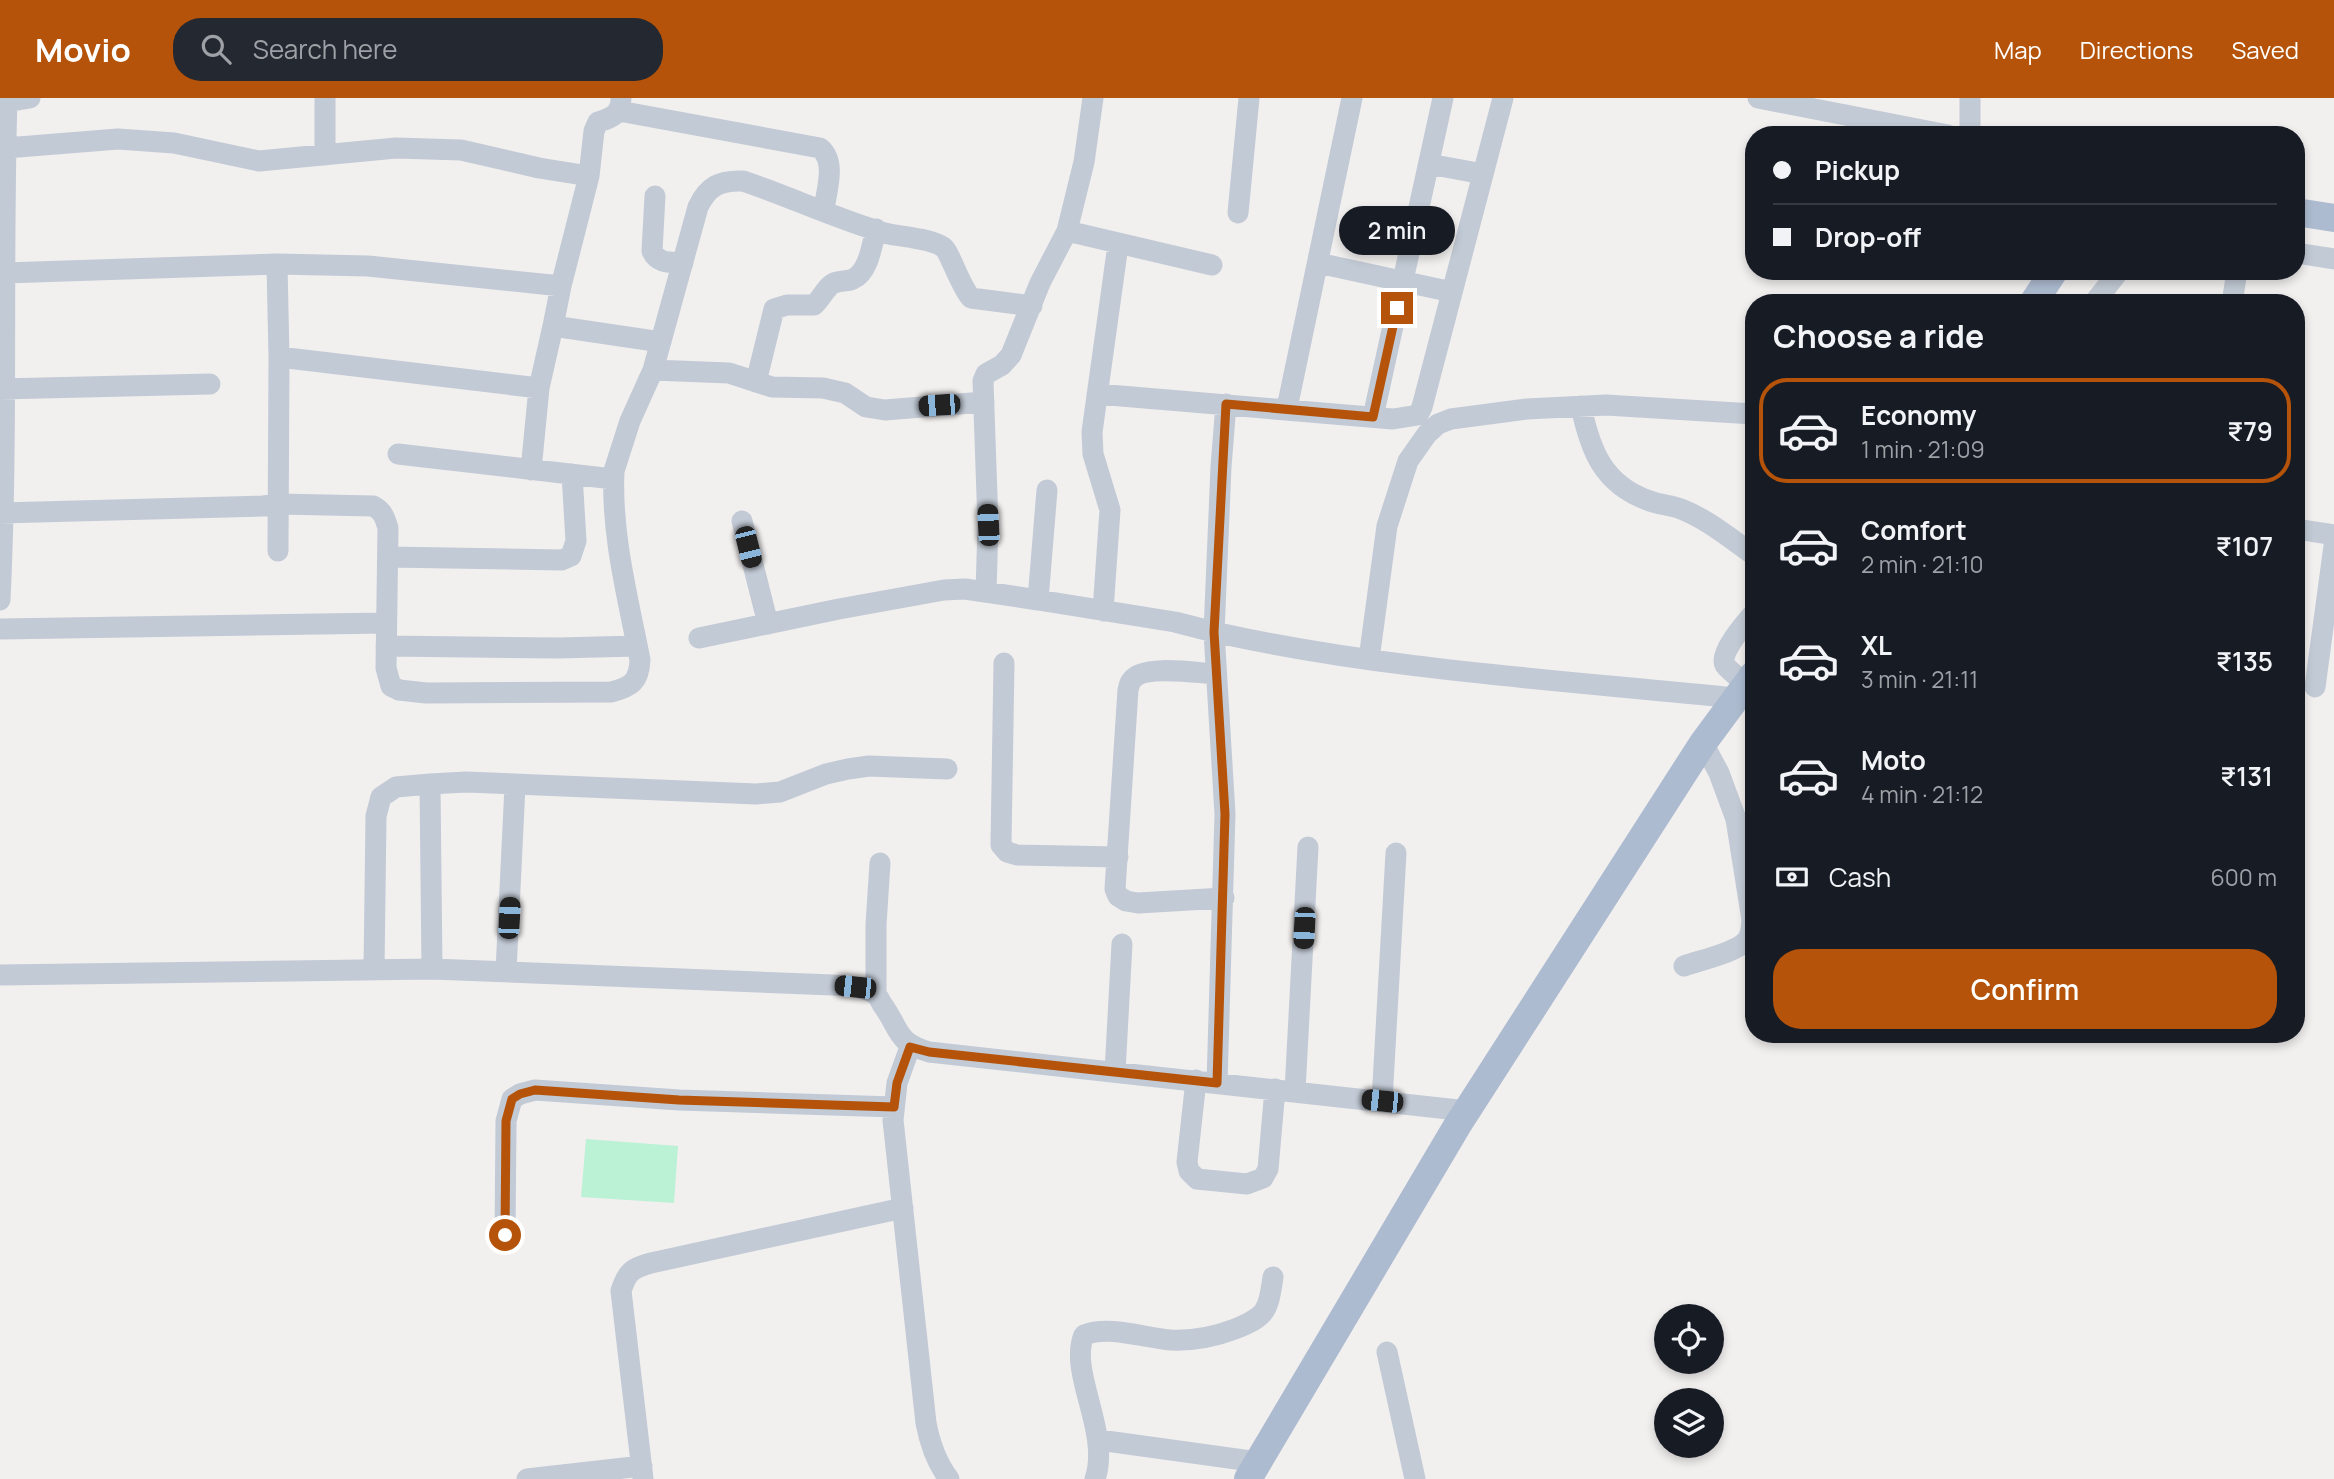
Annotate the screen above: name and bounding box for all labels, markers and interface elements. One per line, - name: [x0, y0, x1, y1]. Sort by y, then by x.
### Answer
- search box: [173, 18, 663, 81]
- text: Movio: [35, 27, 131, 72]
- icon: search: [197, 30, 235, 68]
- text: Search here: [253, 31, 397, 67]
- text: Map: [1994, 33, 2042, 66]
- text: Directions: [2080, 33, 2193, 66]
- text: Saved: [2231, 33, 2299, 66]
- text: Pickup: [1815, 152, 1900, 188]
- callout: 2 min: [1339, 206, 1455, 256]
- text: 2 min: [1368, 214, 1426, 246]
- text: Drop-off: [1815, 219, 1921, 255]
- route end: [1381, 292, 1413, 324]
- text: Choose a ride: [1773, 314, 1984, 358]
- car: [918, 393, 961, 417]
- text: Economy: [1861, 397, 1976, 433]
- icon: car: [1777, 399, 1840, 462]
- text: ₹79: [2227, 413, 2273, 449]
- text: 1 min · 21:09: [1861, 433, 1985, 465]
- car: [977, 503, 1000, 547]
- text: Comfort: [1861, 512, 1967, 548]
- icon: car: [1777, 514, 1840, 577]
- car: [733, 524, 764, 570]
- text: ₹107: [2216, 528, 2273, 564]
- text: 2 min · 21:10: [1861, 548, 1984, 580]
- text: XL: [1861, 627, 1892, 663]
- icon: car: [1777, 629, 1840, 692]
- text: ₹135: [2216, 643, 2273, 679]
- text: 3 min · 21:11: [1861, 663, 1978, 695]
- text: Moto: [1861, 742, 1926, 778]
- icon: car: [1777, 744, 1840, 807]
- text: ₹131: [2220, 758, 2273, 794]
- text: 4 min · 21:12: [1861, 778, 1983, 810]
- icon: cash: [1773, 858, 1811, 896]
- text: Cash: [1829, 859, 1891, 895]
- text: 600 m: [2211, 861, 2277, 893]
- car: [498, 896, 521, 940]
- car: [1293, 906, 1316, 950]
- button: Confirm: [1773, 949, 2277, 1029]
- car: [834, 974, 877, 1000]
- car: [1361, 1088, 1404, 1114]
- route start: [489, 1219, 521, 1251]
- map controls: [1654, 1304, 1724, 1458]
- button: locate: [1654, 1304, 1724, 1374]
- button: layers: [1654, 1388, 1724, 1458]

